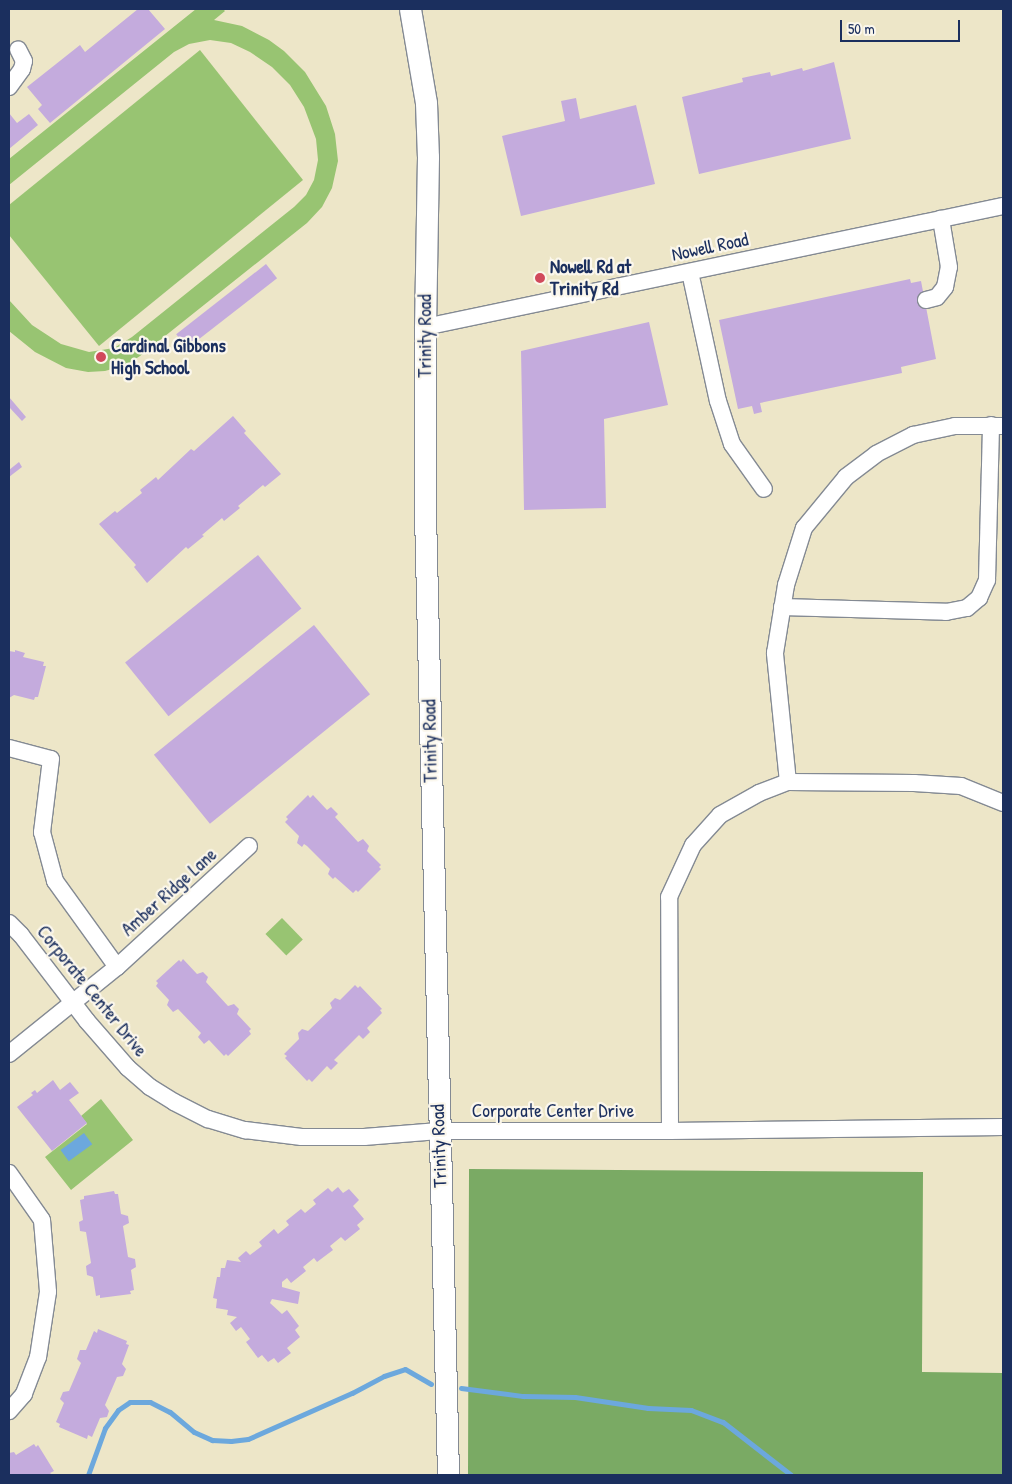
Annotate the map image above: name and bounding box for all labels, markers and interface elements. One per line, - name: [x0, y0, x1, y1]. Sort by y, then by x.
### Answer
- scale bar: [842, 10, 962, 42]
- text: 50 m: [848, 18, 875, 39]
- street label: Nowell Road: [670, 228, 750, 266]
- place label: Nowell Rd at Trinity Rd: [550, 256, 631, 300]
- marker: Nowell Rd at Trinity Rd: [534, 272, 546, 284]
- street label: Trinity Road: [414, 294, 436, 378]
- place label: Cardinal Gibbons High School: [111, 335, 226, 379]
- marker: Cardinal Gibbons High School: [95, 351, 107, 363]
- street label: Trinity Road: [418, 699, 442, 783]
- street label: Amber Ridge Lane: [117, 843, 221, 941]
- street label: Corporate Center Drive: [32, 921, 152, 1061]
- street label: Corporate Center Drive: [472, 1100, 634, 1122]
- street label: Trinity Road: [426, 1104, 452, 1188]

